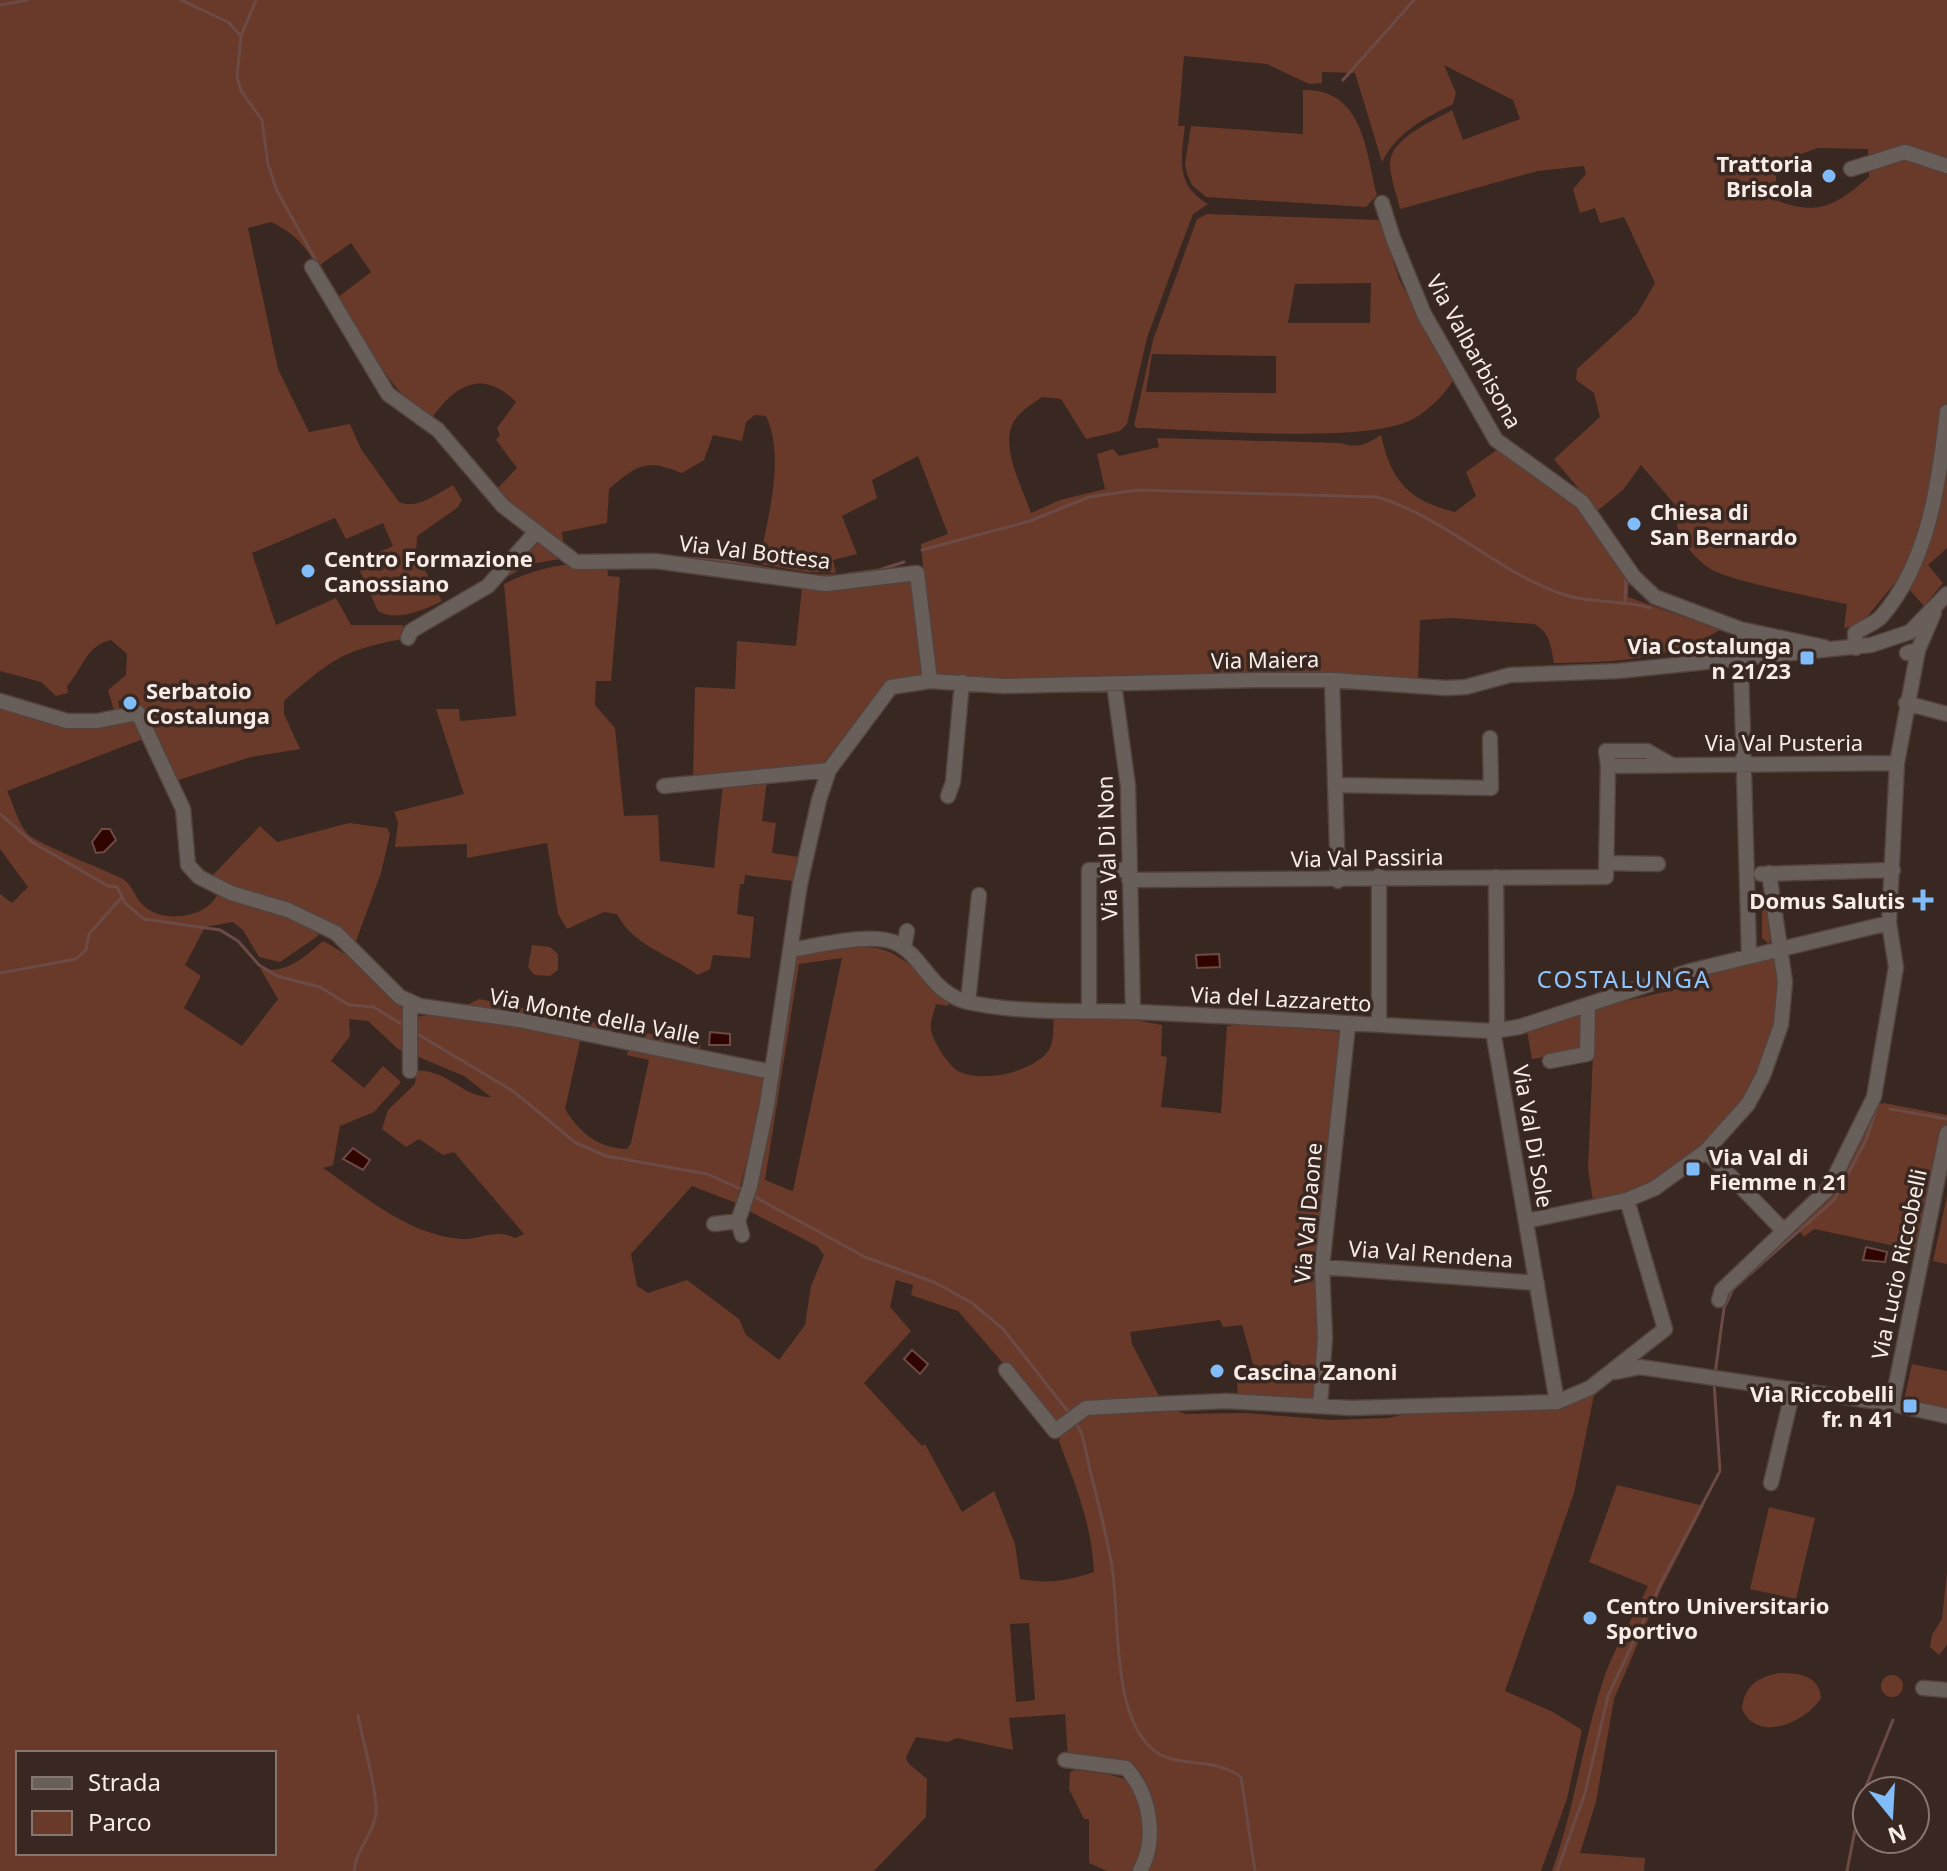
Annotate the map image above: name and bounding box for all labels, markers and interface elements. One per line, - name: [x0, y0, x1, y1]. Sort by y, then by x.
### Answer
- place label: Trattoria Briscola: [1716, 148, 1813, 203]
- marker: Trattoria Briscola: [1820, 167, 1838, 185]
- street label: Via Valbarbisona: [1420, 269, 1530, 433]
- place label: Chiesa di San Bernardo: [1650, 496, 1797, 551]
- marker: Chiesa di San Bernardo: [1625, 515, 1643, 533]
- street label: Via Val Bottesa: [678, 527, 832, 575]
- place label: Centro Formazione Canossiano: [324, 543, 533, 598]
- marker: Centro Formazione Canossiano: [299, 562, 317, 580]
- place label: Via Costalunga n 21/23: [1627, 630, 1791, 685]
- street label: Via Maiera: [1211, 643, 1319, 675]
- marker: Via Costalunga n 21/23: [1798, 649, 1816, 667]
- place label: Serbatoio Costalunga: [146, 675, 270, 730]
- marker: Serbatoio Costalunga: [121, 694, 139, 712]
- street label: Via Val Pusteria: [1705, 727, 1863, 757]
- street label: Via Val Di Non: [1088, 775, 1124, 921]
- street label: Via Val Passiria: [1290, 841, 1444, 873]
- place label: Domus Salutis: [1749, 885, 1905, 915]
- marker: Domus Salutis: [1912, 889, 1934, 911]
- district label: COSTALUNGA: [1537, 962, 1711, 995]
- street label: Via del Lazzaretto: [1190, 978, 1372, 1018]
- street label: Via Monte della Valle: [487, 980, 703, 1050]
- street label: Via Val Di Sole: [1507, 1062, 1561, 1210]
- street label: Via Val Daone: [1286, 1141, 1328, 1285]
- place label: Via Val di Fiemme n 21: [1709, 1141, 1848, 1196]
- marker: Via Val di Fiemme n 21: [1684, 1160, 1702, 1178]
- street label: Via Lucio Riccobelli: [1863, 1166, 1933, 1362]
- street label: Via Val Rendena: [1348, 1232, 1514, 1274]
- place label: Cascina Zanoni: [1233, 1356, 1397, 1386]
- marker: Cascina Zanoni: [1208, 1362, 1226, 1380]
- place label: Via Riccobelli fr. n 41: [1750, 1378, 1894, 1433]
- marker: Via Riccobelli fr. n 41: [1901, 1397, 1919, 1415]
- place label: Centro Universitario Sportivo: [1606, 1590, 1830, 1645]
- marker: Centro Universitario Sportivo: [1581, 1609, 1599, 1627]
- legend: [16, 1751, 276, 1855]
- text: Strada: [88, 1765, 161, 1798]
- north arrow: [1851, 1775, 1931, 1855]
- text: Parco: [88, 1805, 151, 1838]
- text: N: [1884, 1818, 1911, 1852]

